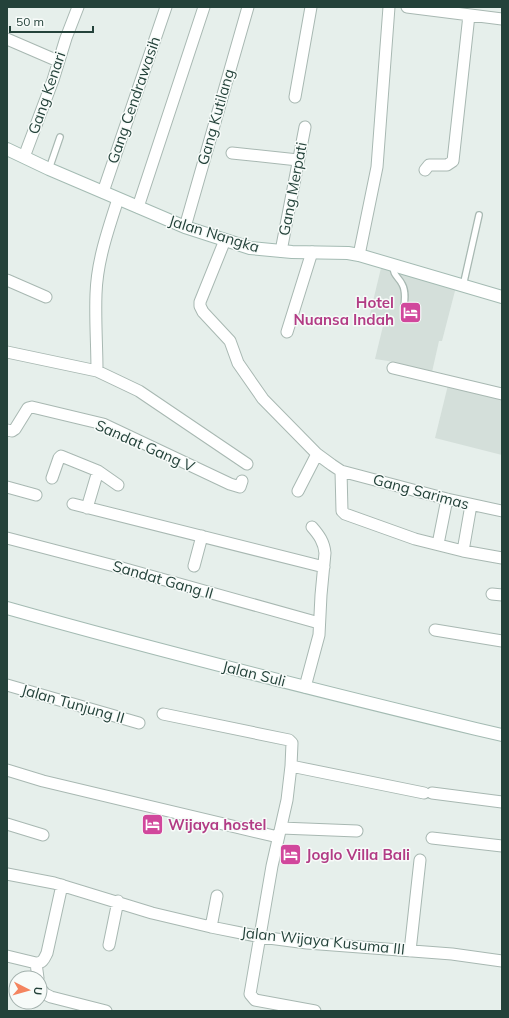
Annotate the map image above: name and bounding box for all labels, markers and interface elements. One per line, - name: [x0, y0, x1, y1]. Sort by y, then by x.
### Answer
- scale bar: [10, 8, 93, 34]
- text: 50 m: [16, 14, 44, 29]
- street label: Gang Cendrawasih: [103, 34, 164, 166]
- street label: Gang Kenari: [24, 49, 70, 137]
- street label: Gang Kutilang: [193, 67, 238, 167]
- street label: Gang Merpati: [274, 140, 311, 237]
- street label: Jalan Nangka: [166, 211, 262, 256]
- place label: Hotel Nuansa Indah: [294, 293, 394, 329]
- hotel icon: Hotel Nuansa Indah: [397, 299, 423, 325]
- street label: Sandat Gang V: [93, 415, 198, 476]
- street label: Gang Sarimas: [371, 470, 471, 513]
- street label: Sandat Gang II: [111, 556, 216, 603]
- street label: Jalan Suli: [221, 657, 288, 691]
- street label: Jalan Tunjung II: [19, 680, 127, 727]
- hotel icon: Wijaya hostel: [139, 812, 165, 838]
- place label: Wijaya hostel: [168, 815, 266, 834]
- hotel icon: Joglo Villa Bali: [277, 842, 303, 868]
- place label: Joglo Villa Bali: [306, 845, 410, 864]
- street label: Jalan Wijaya Kusuma III: [240, 922, 406, 959]
- north arrow: [8, 970, 48, 1010]
- text: U: [31, 986, 45, 996]

